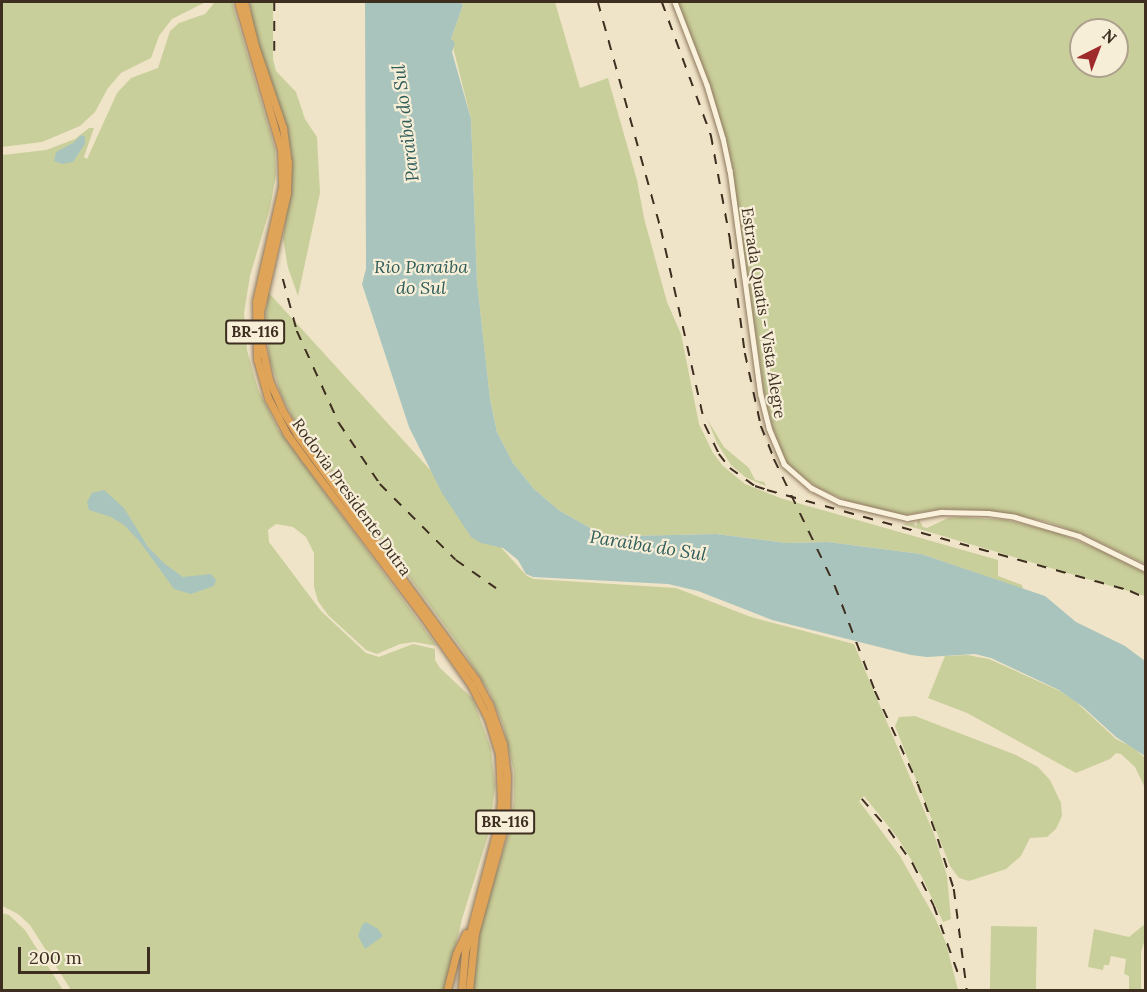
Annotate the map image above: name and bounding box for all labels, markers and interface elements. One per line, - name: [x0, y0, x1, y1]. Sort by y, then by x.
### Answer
- north arrow: [1069, 18, 1129, 78]
- text: N: [1098, 25, 1121, 48]
- water label: Paraiba do Sul: [388, 63, 424, 183]
- street label: Estrada Quatis - Vista Alegre: [738, 206, 790, 420]
- water label: Rio Paraiba do Sul: [374, 257, 468, 300]
- road number: BR-116: [225, 320, 285, 344]
- street label: Rodovia Presidente Dutra: [288, 415, 416, 579]
- water label: Paraiba do Sul: [588, 526, 708, 566]
- road number: BR-116: [475, 810, 535, 834]
- scale bar: [21, 935, 153, 973]
- text: 200 m: [29, 946, 82, 969]

